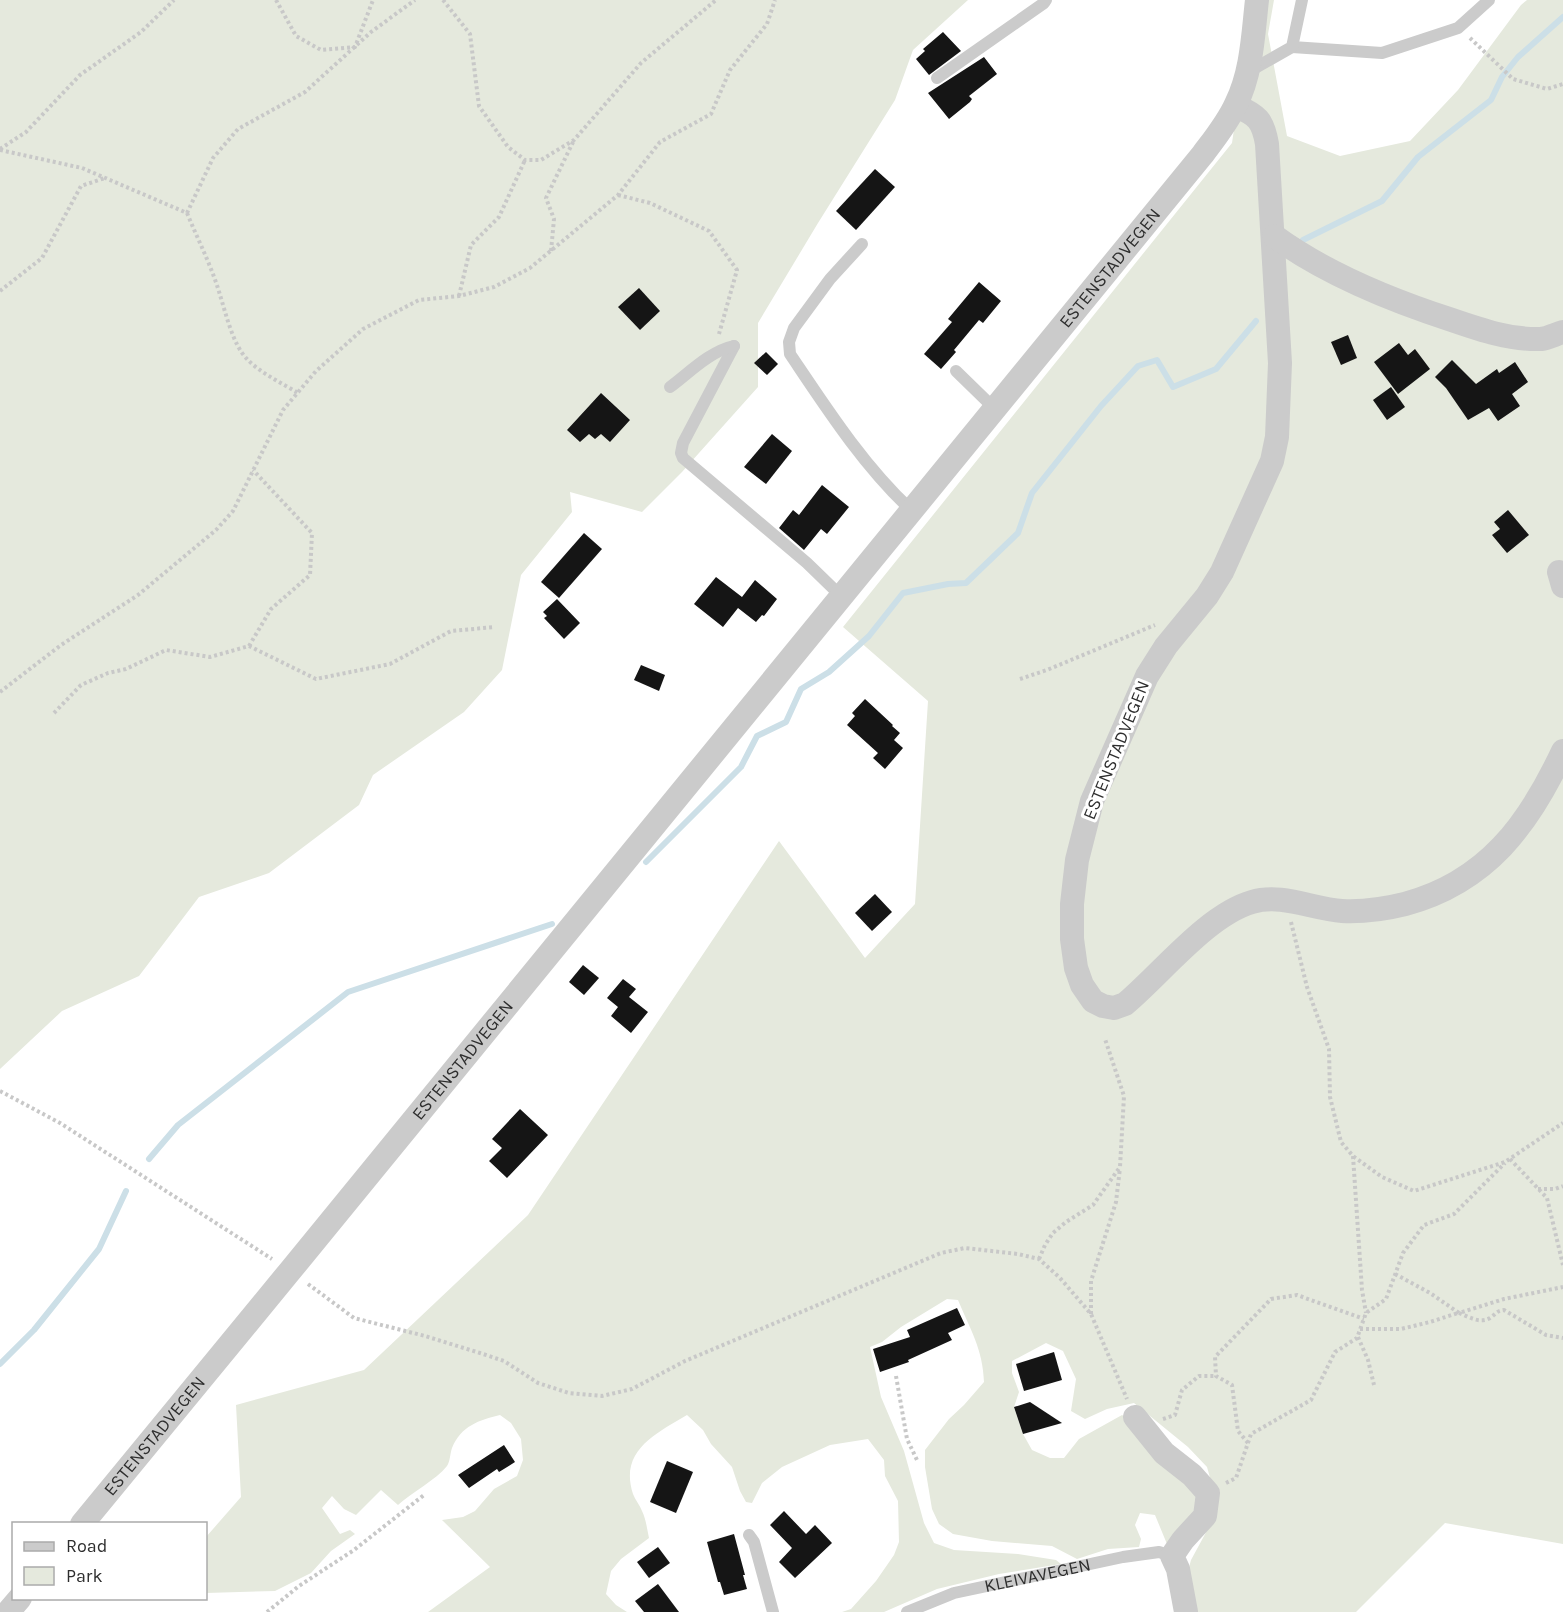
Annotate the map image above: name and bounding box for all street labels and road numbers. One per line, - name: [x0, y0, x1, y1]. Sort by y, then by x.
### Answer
- street label: ESTENSTADVEGEN: [1054, 204, 1165, 332]
- street label: ESTENSTADVEGEN: [1078, 677, 1154, 823]
- street label: ESTENSTADVEGEN: [407, 996, 518, 1124]
- street label: ESTENSTADVEGEN: [99, 1372, 210, 1500]
- street label: KLEIVAVEGEN: [982, 1553, 1093, 1597]

